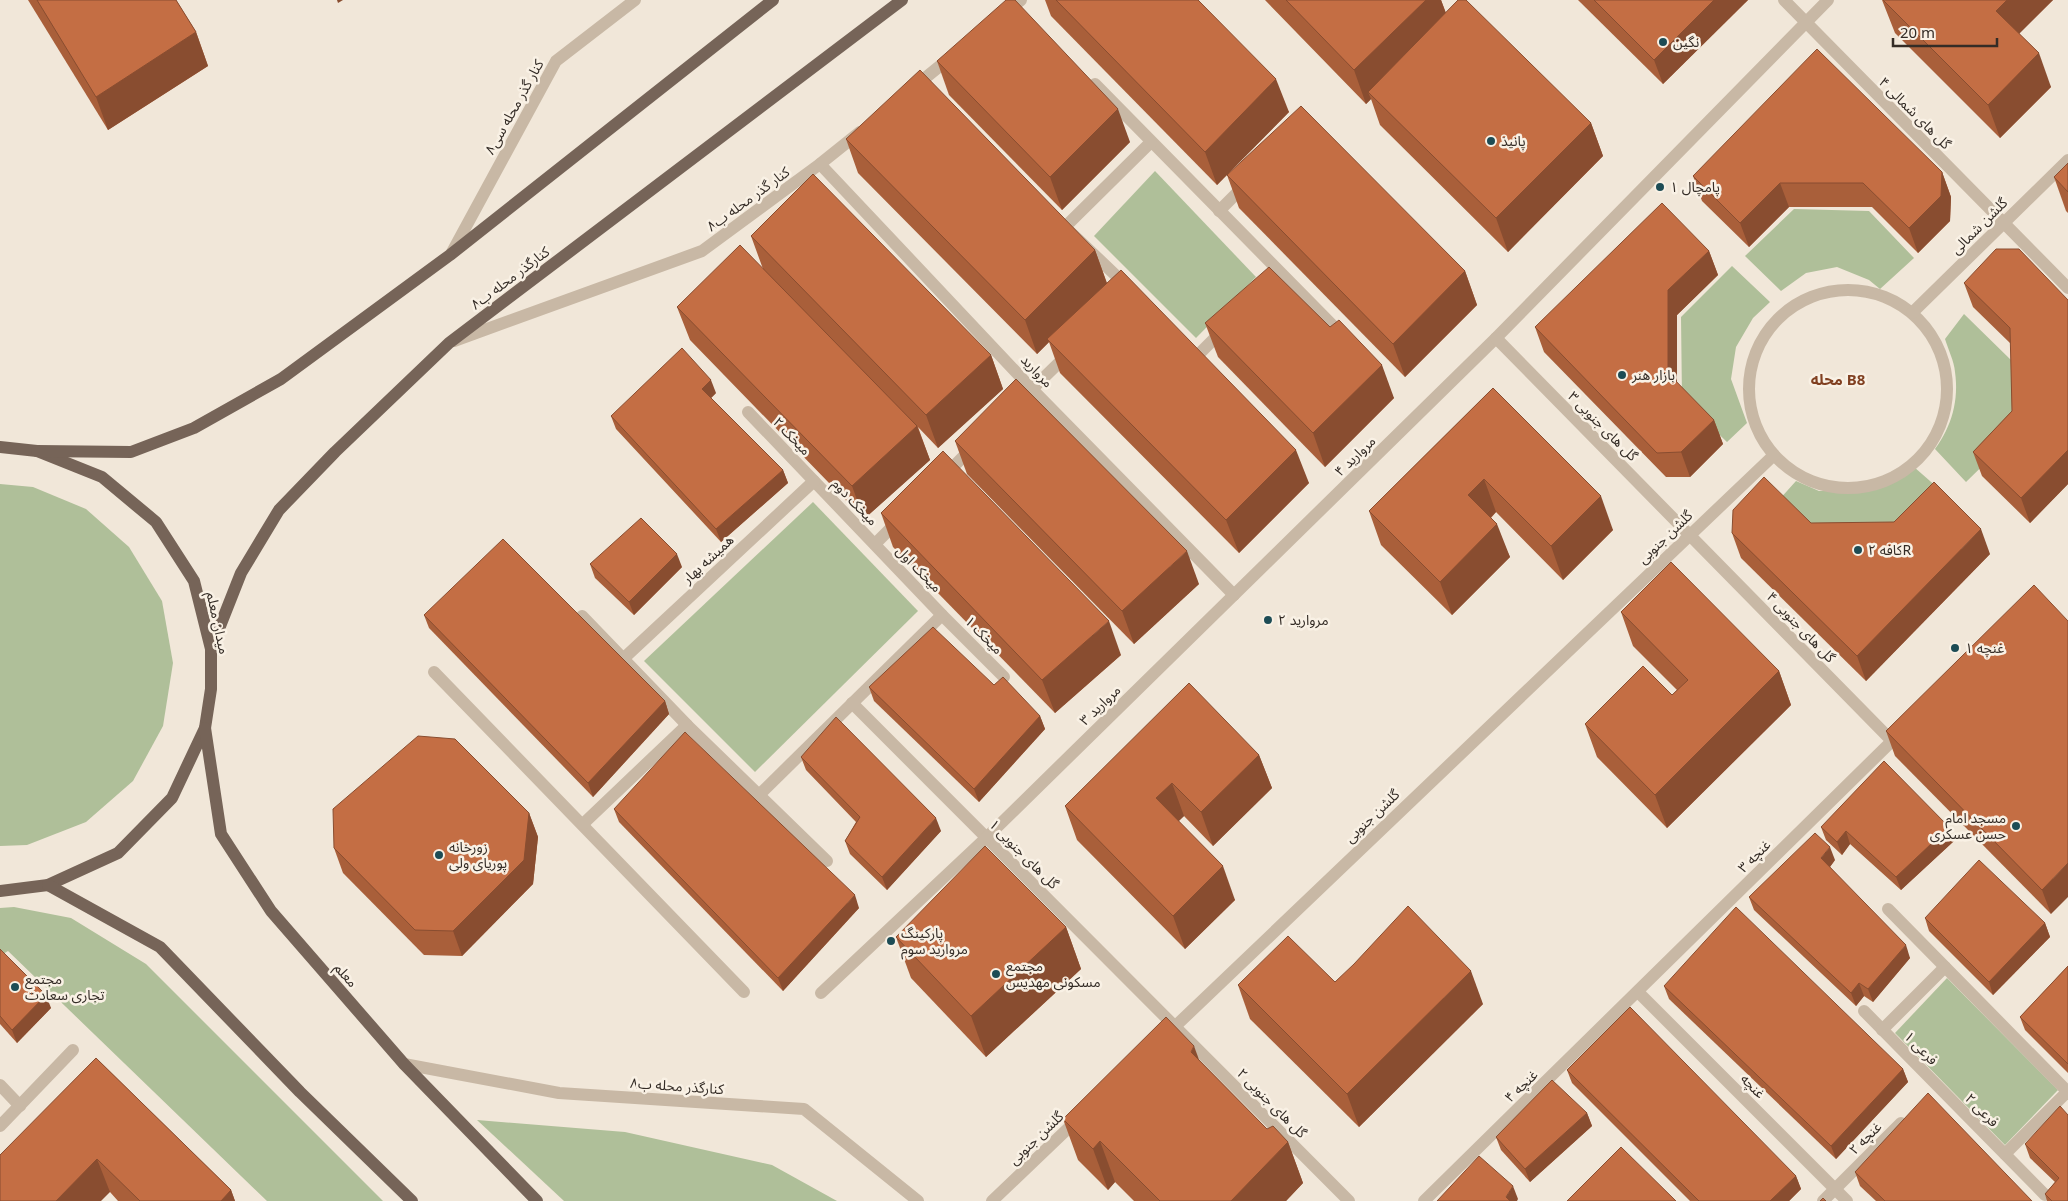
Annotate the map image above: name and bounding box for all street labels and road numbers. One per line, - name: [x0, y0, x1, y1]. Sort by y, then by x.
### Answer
- street label: کنار گذر محله سی۸: [480, 56, 548, 158]
- street label: گل های شمالی ۴: [1875, 72, 1956, 153]
- street label: کنار گذر محله ب۸: [702, 162, 793, 235]
- street label: گلشن شمالی: [1946, 193, 2011, 258]
- street label: کنارگذر محله ب۸: [466, 242, 553, 313]
- street label: مروارید: [1017, 350, 1058, 391]
- street label: گل های جنوبی ۳: [1564, 387, 1643, 465]
- street label: میخک ۲: [769, 412, 815, 459]
- street label: مروارید ۴: [1330, 431, 1379, 480]
- street label: میخک دوم: [827, 474, 883, 531]
- street label: گلشن جنوبی: [1633, 506, 1696, 568]
- street label: همیشه بهار: [677, 530, 737, 588]
- street label: میخک اول: [892, 541, 946, 596]
- street label: گل های جنوبی ۴: [1763, 587, 1840, 666]
- street label: میدان معلم: [201, 590, 234, 656]
- street label: میخک ۱: [961, 611, 1008, 658]
- street label: مروارید ۳: [1075, 680, 1124, 729]
- street label: گلشن جنوبی: [1340, 785, 1403, 847]
- street label: گل های جنوبی ۱: [985, 815, 1064, 893]
- street label: غنچه ۳: [1733, 835, 1775, 877]
- street label: معلم: [329, 958, 362, 992]
- street label: فرعی ۱: [1900, 1027, 1942, 1069]
- street label: گل های جنوبی ۲: [1233, 1064, 1312, 1142]
- street label: غنچه ۴: [1500, 1065, 1542, 1107]
- street label: غنچه: [1736, 1069, 1770, 1103]
- street label: کنارگذر محله ب۸: [629, 1073, 725, 1098]
- street label: فرعی ۲: [1961, 1089, 2003, 1131]
- street label: گلشن جنوبی: [1004, 1107, 1067, 1169]
- street label: غنچه ۲: [1844, 1117, 1886, 1159]

